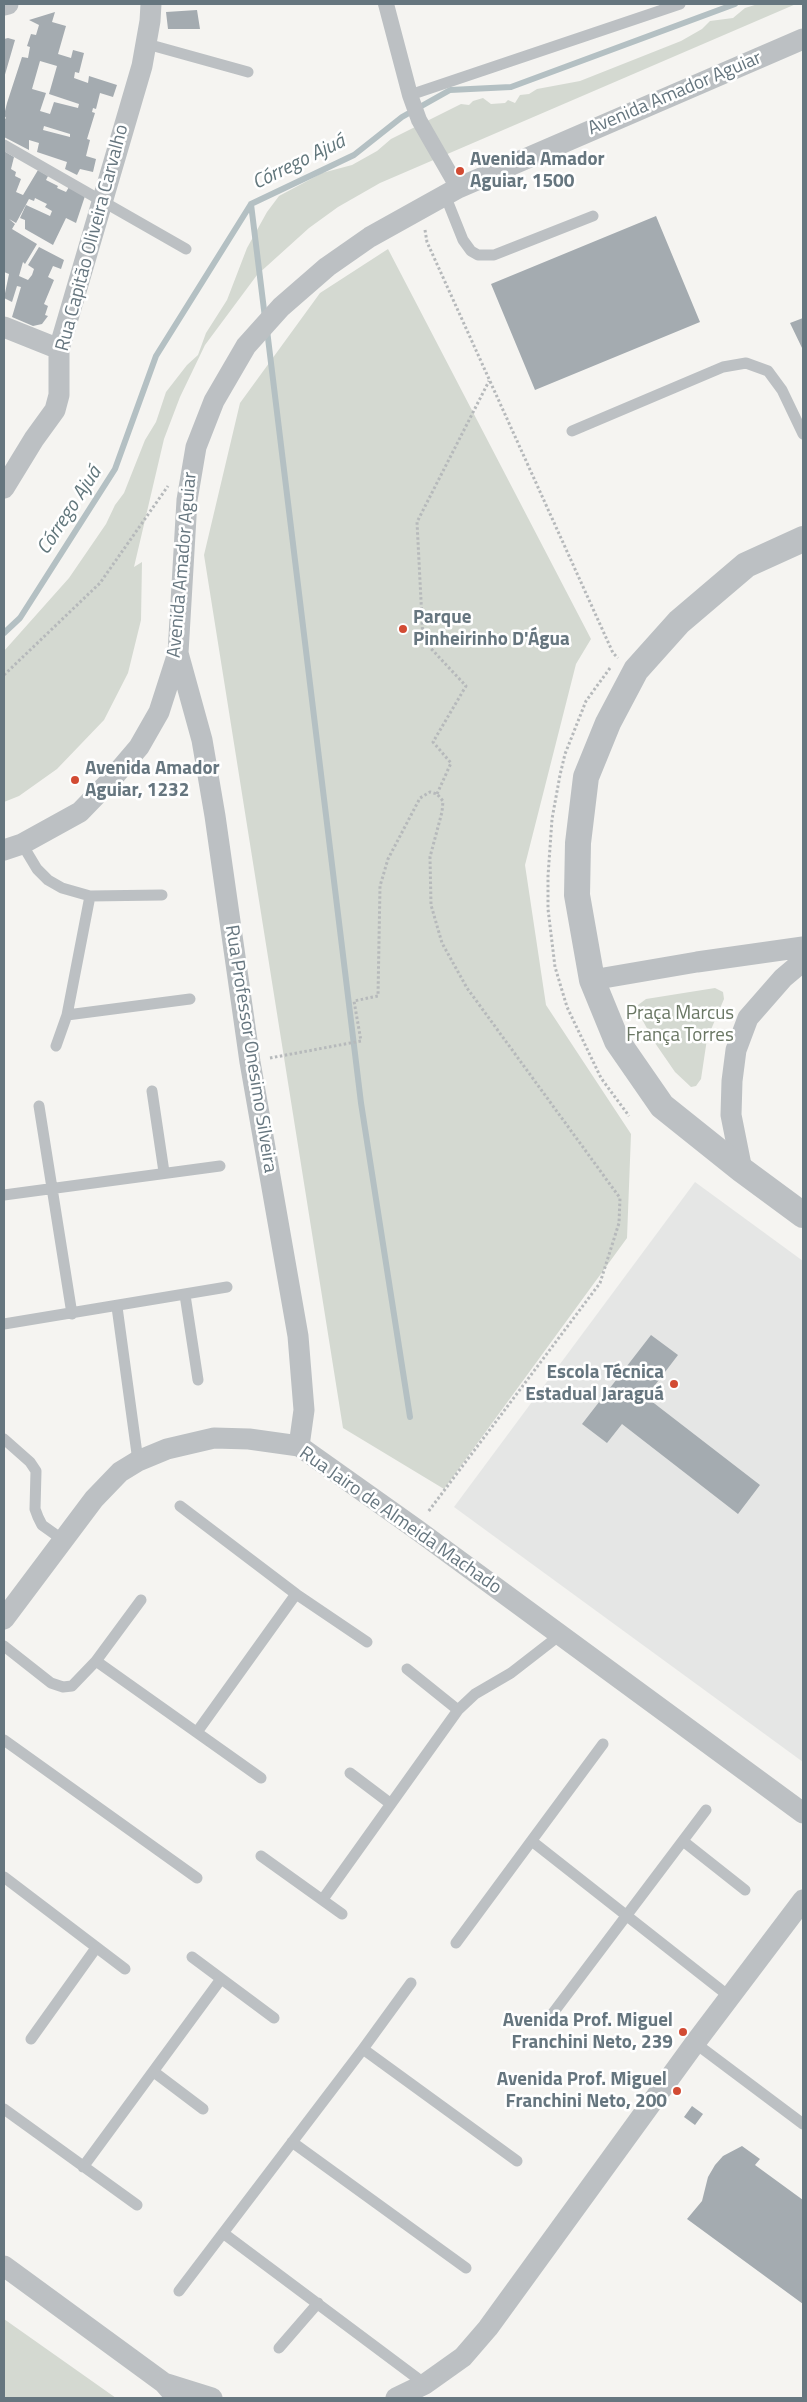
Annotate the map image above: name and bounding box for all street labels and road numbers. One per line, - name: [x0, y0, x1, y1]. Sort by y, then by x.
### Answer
- street label: Avenida Amador Aguiar: [585, 47, 765, 141]
- street label: Rua Capitão Oliveira Carvalho: [52, 122, 134, 354]
- street label: Avenida Amador Aguiar: [164, 471, 202, 659]
- street label: Rua Professor Onesimo Silveira: [219, 924, 281, 1174]
- street label: Rua Jairo de Almeida Machado: [294, 1442, 506, 1600]

